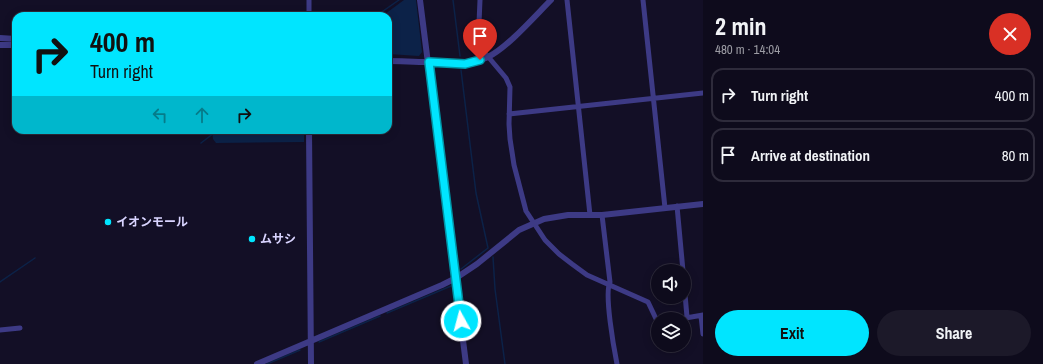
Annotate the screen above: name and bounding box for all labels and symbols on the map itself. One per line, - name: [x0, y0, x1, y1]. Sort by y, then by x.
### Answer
- pin: [463, 19, 497, 60]
- place label: イオンモール: [116, 214, 188, 230]
- marker: イオンモール: [103, 217, 113, 227]
- place label: ムサシ: [260, 231, 296, 247]
- marker: ムサシ: [247, 234, 257, 244]
- position arrow: [440, 300, 482, 342]

